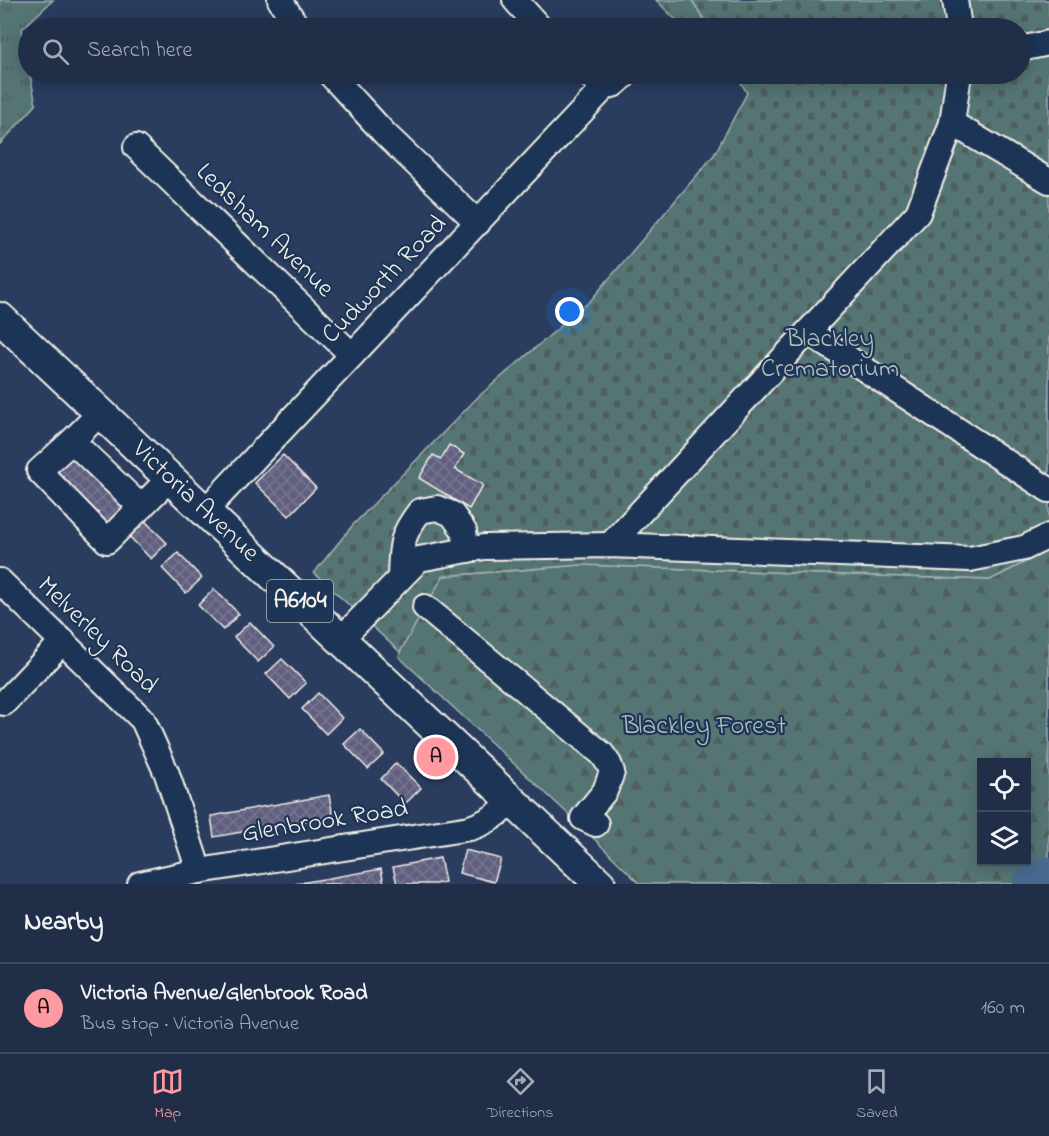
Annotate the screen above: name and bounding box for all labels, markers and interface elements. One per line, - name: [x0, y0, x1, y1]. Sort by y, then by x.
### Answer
- search box: [18, 18, 1031, 84]
- icon: search: [39, 35, 72, 68]
- text: Search here: [87, 35, 192, 67]
- street label: Ledsham Avenue: [186, 155, 342, 307]
- street label: Cudworth Road: [314, 207, 457, 353]
- your location: [555, 297, 584, 326]
- park label: Blackley Crematorium: [761, 321, 899, 389]
- street label: Victoria Avenue: [122, 431, 268, 572]
- street label: Melverley Road: [28, 568, 167, 704]
- road number: A6104: [267, 580, 333, 622]
- park label: Blackley Forest: [621, 708, 786, 746]
- pin: A: [416, 734, 456, 780]
- map controls: [977, 758, 1031, 866]
- button: locate: [977, 758, 1031, 812]
- street label: Glenbrook Road: [239, 790, 411, 854]
- button: layers: [977, 812, 1031, 866]
- text: Nearby: [24, 904, 103, 942]
- text: Victoria Avenue/Glenbrook Road: [81, 978, 368, 1010]
- text: A: [37, 994, 50, 1023]
- text: 160 m: [981, 994, 1025, 1023]
- text: Bus stop · Victoria Avenue: [81, 1010, 299, 1039]
- tab: Map: [151, 1065, 184, 1125]
- tab: Directions: [487, 1065, 553, 1125]
- tab: Saved: [856, 1065, 898, 1125]

